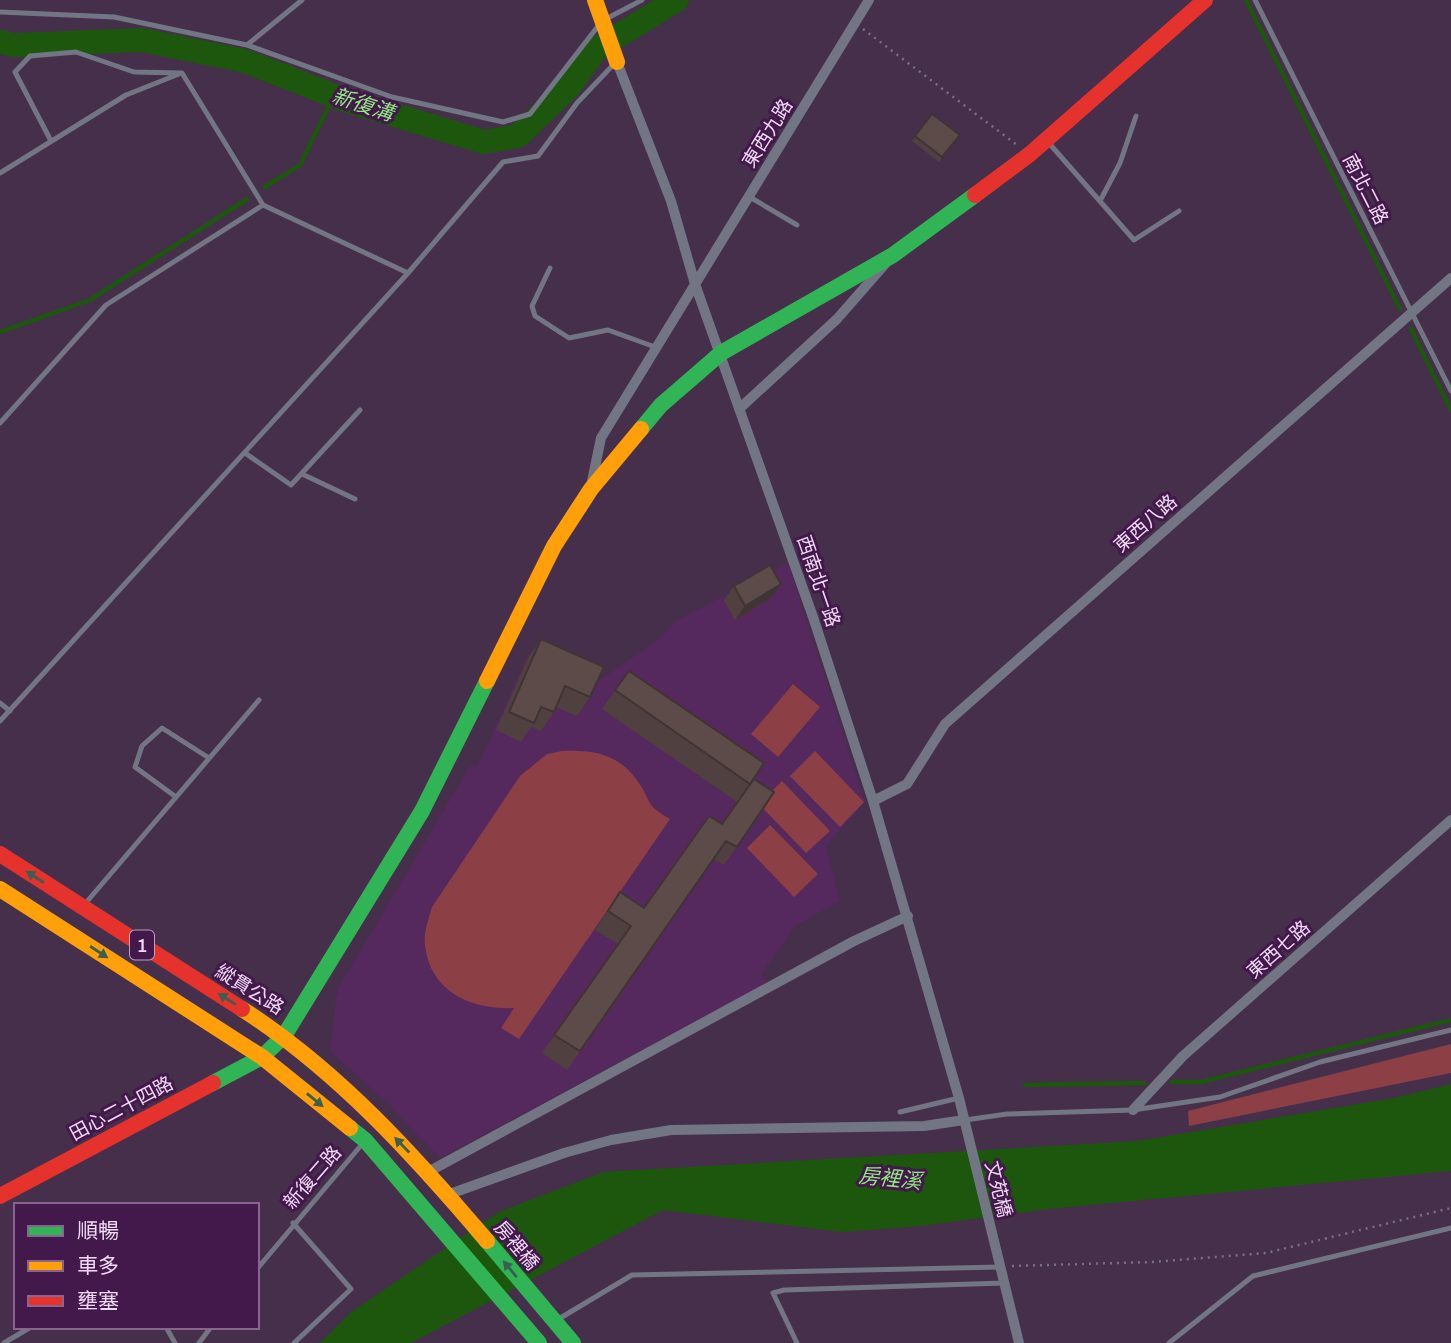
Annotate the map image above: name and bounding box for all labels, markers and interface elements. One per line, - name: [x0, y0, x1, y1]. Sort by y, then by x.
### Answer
- water label: 新復溝: [329, 80, 400, 128]
- street label: 東西九路: [736, 94, 798, 172]
- street label: 南北二路: [1337, 149, 1395, 229]
- street label: 東西八路: [1108, 488, 1182, 558]
- street label: 西南北一路: [791, 532, 847, 630]
- one-way arrow: [26, 870, 44, 884]
- street label: 東西七路: [1241, 914, 1315, 984]
- road number: 1: [130, 930, 154, 960]
- one-way arrow: [89, 946, 108, 959]
- street label: 縱貫公路: [211, 958, 289, 1020]
- one-way arrow: [217, 993, 236, 1006]
- street label: 田心二十四路: [65, 1070, 177, 1146]
- one-way arrow: [305, 1092, 323, 1107]
- one-way arrow: [393, 1136, 410, 1153]
- street label: 新復二路: [277, 1140, 347, 1214]
- street label: 文苑橋: [979, 1158, 1019, 1220]
- water label: 房裡溪: [857, 1160, 926, 1196]
- legend: [14, 1203, 259, 1329]
- street label: 房裡橋: [489, 1215, 545, 1275]
- text: 順暢: [77, 1216, 119, 1245]
- text: 車多: [77, 1251, 119, 1280]
- one-way arrow: [503, 1261, 518, 1278]
- text: 壅塞: [77, 1286, 119, 1315]

